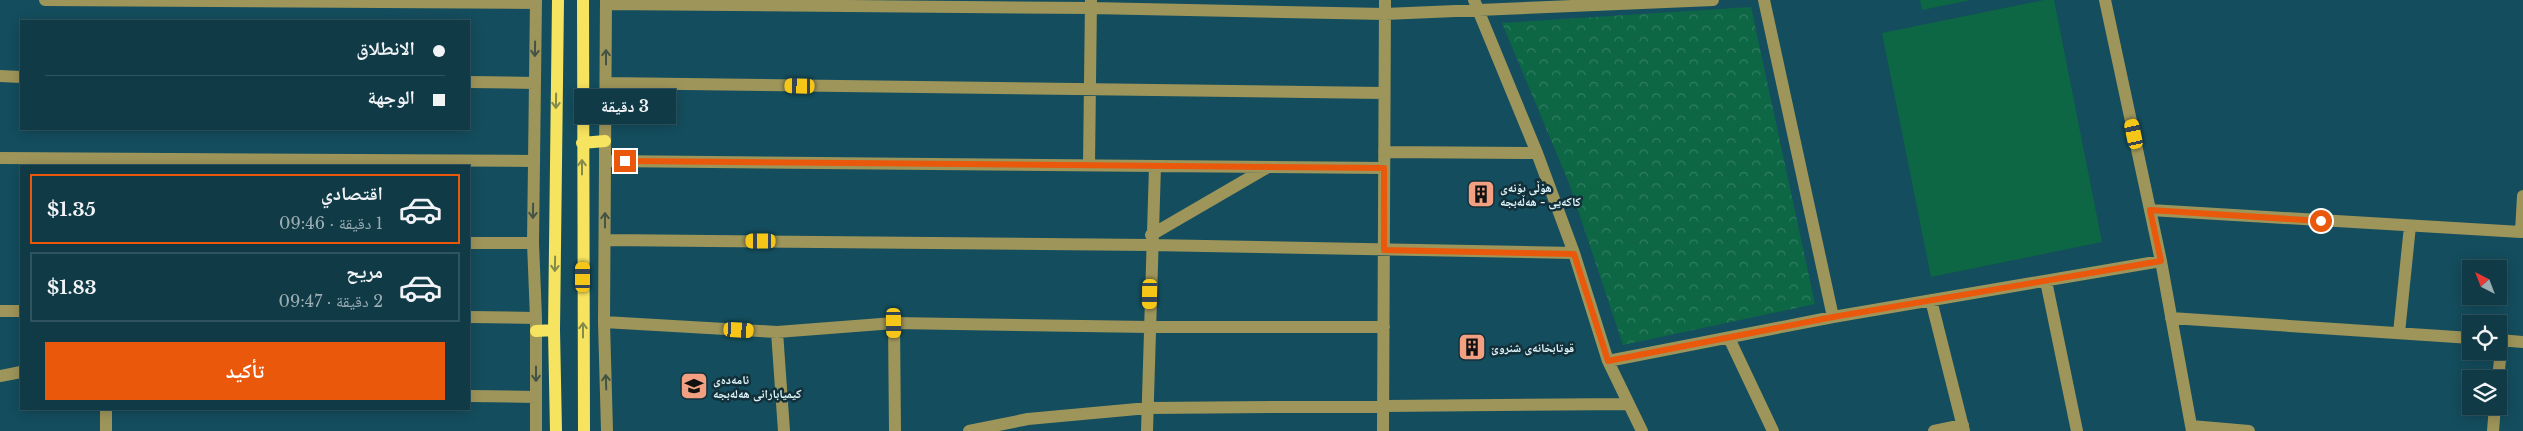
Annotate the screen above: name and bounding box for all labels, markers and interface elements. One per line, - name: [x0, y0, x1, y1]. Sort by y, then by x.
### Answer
- text: الانطلاق: [356, 37, 415, 60]
- one-way arrow: [530, 40, 540, 56]
- one-way arrow: [601, 50, 611, 66]
- car: [784, 78, 815, 94]
- text: الوجهة: [367, 86, 415, 109]
- callout: 3 دقيقة: [574, 89, 676, 124]
- one-way arrow: [552, 93, 561, 109]
- text: 3 دقيقة: [601, 96, 649, 116]
- car: [2123, 118, 2144, 150]
- route end: [614, 150, 636, 172]
- one-way arrow: [577, 160, 587, 176]
- building icon: ھۆڵی بۆنەی کاکەیی - هەڵەبجە: [1466, 179, 1496, 209]
- place label: ھۆڵی بۆنەی کاکەیی - هەڵەبجە: [1500, 180, 1581, 210]
- text: اقتصادي: [321, 182, 383, 205]
- icon: car: [398, 187, 443, 232]
- text: $1.35: [47, 198, 96, 221]
- one-way arrow: [528, 202, 538, 219]
- route start: [2310, 210, 2332, 232]
- one-way arrow: [600, 212, 610, 228]
- text: 1 دقيقة · 09:46: [279, 213, 383, 233]
- car: [746, 234, 776, 249]
- one-way arrow: [550, 255, 559, 271]
- text: مريح: [346, 260, 383, 283]
- north arrow: [2462, 260, 2508, 305]
- map controls: [2462, 260, 2507, 415]
- car: [575, 262, 590, 292]
- icon: car: [398, 265, 443, 310]
- text: $1.83: [47, 276, 97, 299]
- car: [1142, 279, 1157, 309]
- text: 2 دقيقة · 09:47: [279, 291, 383, 311]
- car: [886, 308, 901, 338]
- button: locate: [2462, 315, 2507, 360]
- one-way arrow: [578, 322, 588, 338]
- car: [723, 322, 754, 338]
- building icon: قوتابخانەی شنروێ: [1457, 332, 1487, 362]
- place label: قوتابخانەی شنروێ: [1491, 340, 1574, 356]
- button: تأكيد: [45, 342, 445, 400]
- one-way arrow: [531, 365, 541, 381]
- button: layers: [2462, 370, 2507, 415]
- school or university icon: ئامەدەی کیمیابارانی هەلەبجە: [679, 371, 709, 401]
- place label: ئامەدەی کیمیابارانی هەلەبجە: [713, 372, 802, 402]
- one-way arrow: [601, 375, 611, 391]

